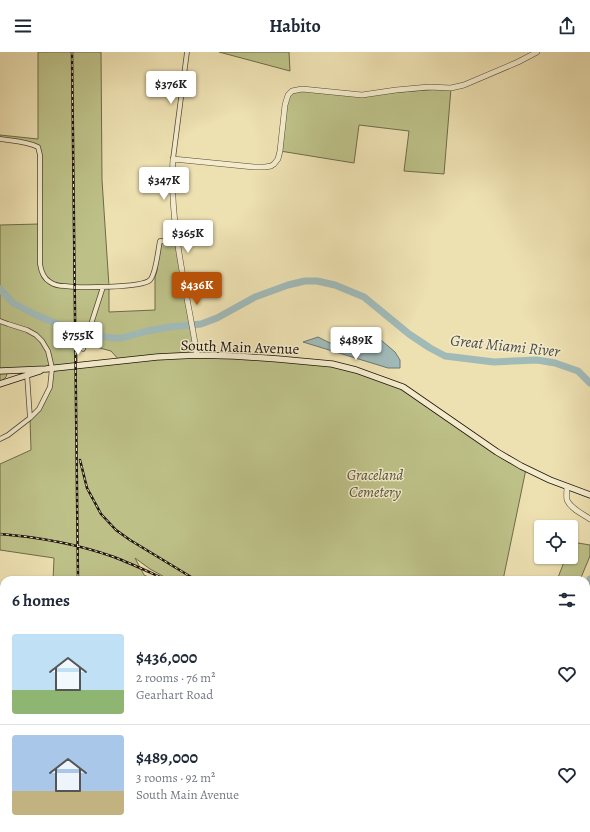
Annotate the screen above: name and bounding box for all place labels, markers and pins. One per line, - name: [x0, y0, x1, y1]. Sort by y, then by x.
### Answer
- pin: $376K: [143, 71, 199, 105]
- pin: $347K: [136, 167, 192, 201]
- pin: $365K: [160, 220, 216, 254]
- pin: $436K: [169, 272, 225, 306]
- pin: $755K: [50, 322, 106, 356]
- pin: $489K: [328, 327, 384, 361]

